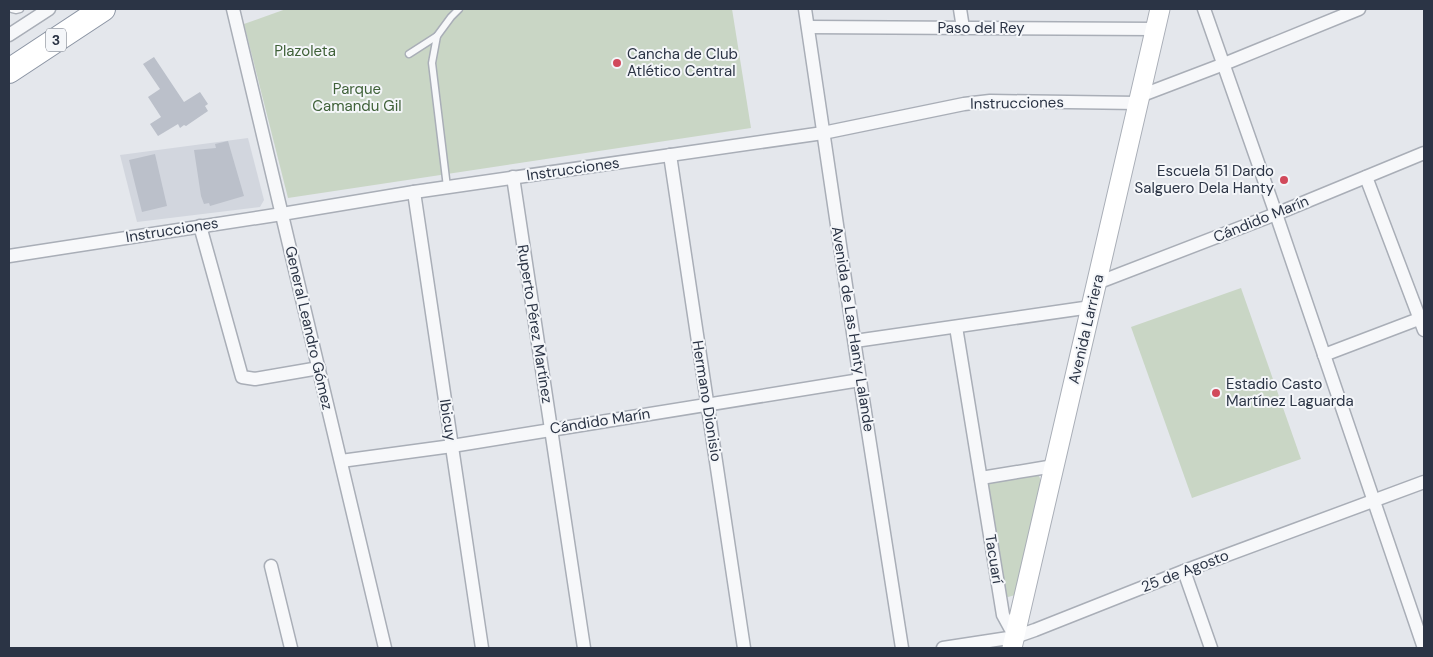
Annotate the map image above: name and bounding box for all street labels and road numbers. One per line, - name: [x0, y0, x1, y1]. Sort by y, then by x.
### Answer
- street label: Paso del Rey: [937, 18, 1025, 38]
- road number: 3: [46, 28, 66, 52]
- street label: Instrucciones: [970, 92, 1064, 114]
- street label: Instrucciones: [525, 153, 621, 185]
- street label: Cándido Marín: [1210, 191, 1312, 247]
- street label: Instrucciones: [124, 213, 220, 247]
- street label: Avenida de Las Hanty Lalande: [827, 225, 879, 433]
- street label: Ruperto Pérez Martínez: [513, 243, 557, 405]
- street label: General Leandro Gómez: [280, 244, 338, 412]
- street label: Avenida Larriera: [1064, 272, 1108, 386]
- street label: Hermano Dionisio: [688, 339, 726, 463]
- street label: Ibicuy: [435, 398, 461, 443]
- street label: Cándido Marín: [549, 403, 651, 439]
- street label: Tacuarí: [980, 533, 1008, 586]
- street label: 25 de Agosto: [1138, 545, 1232, 597]

